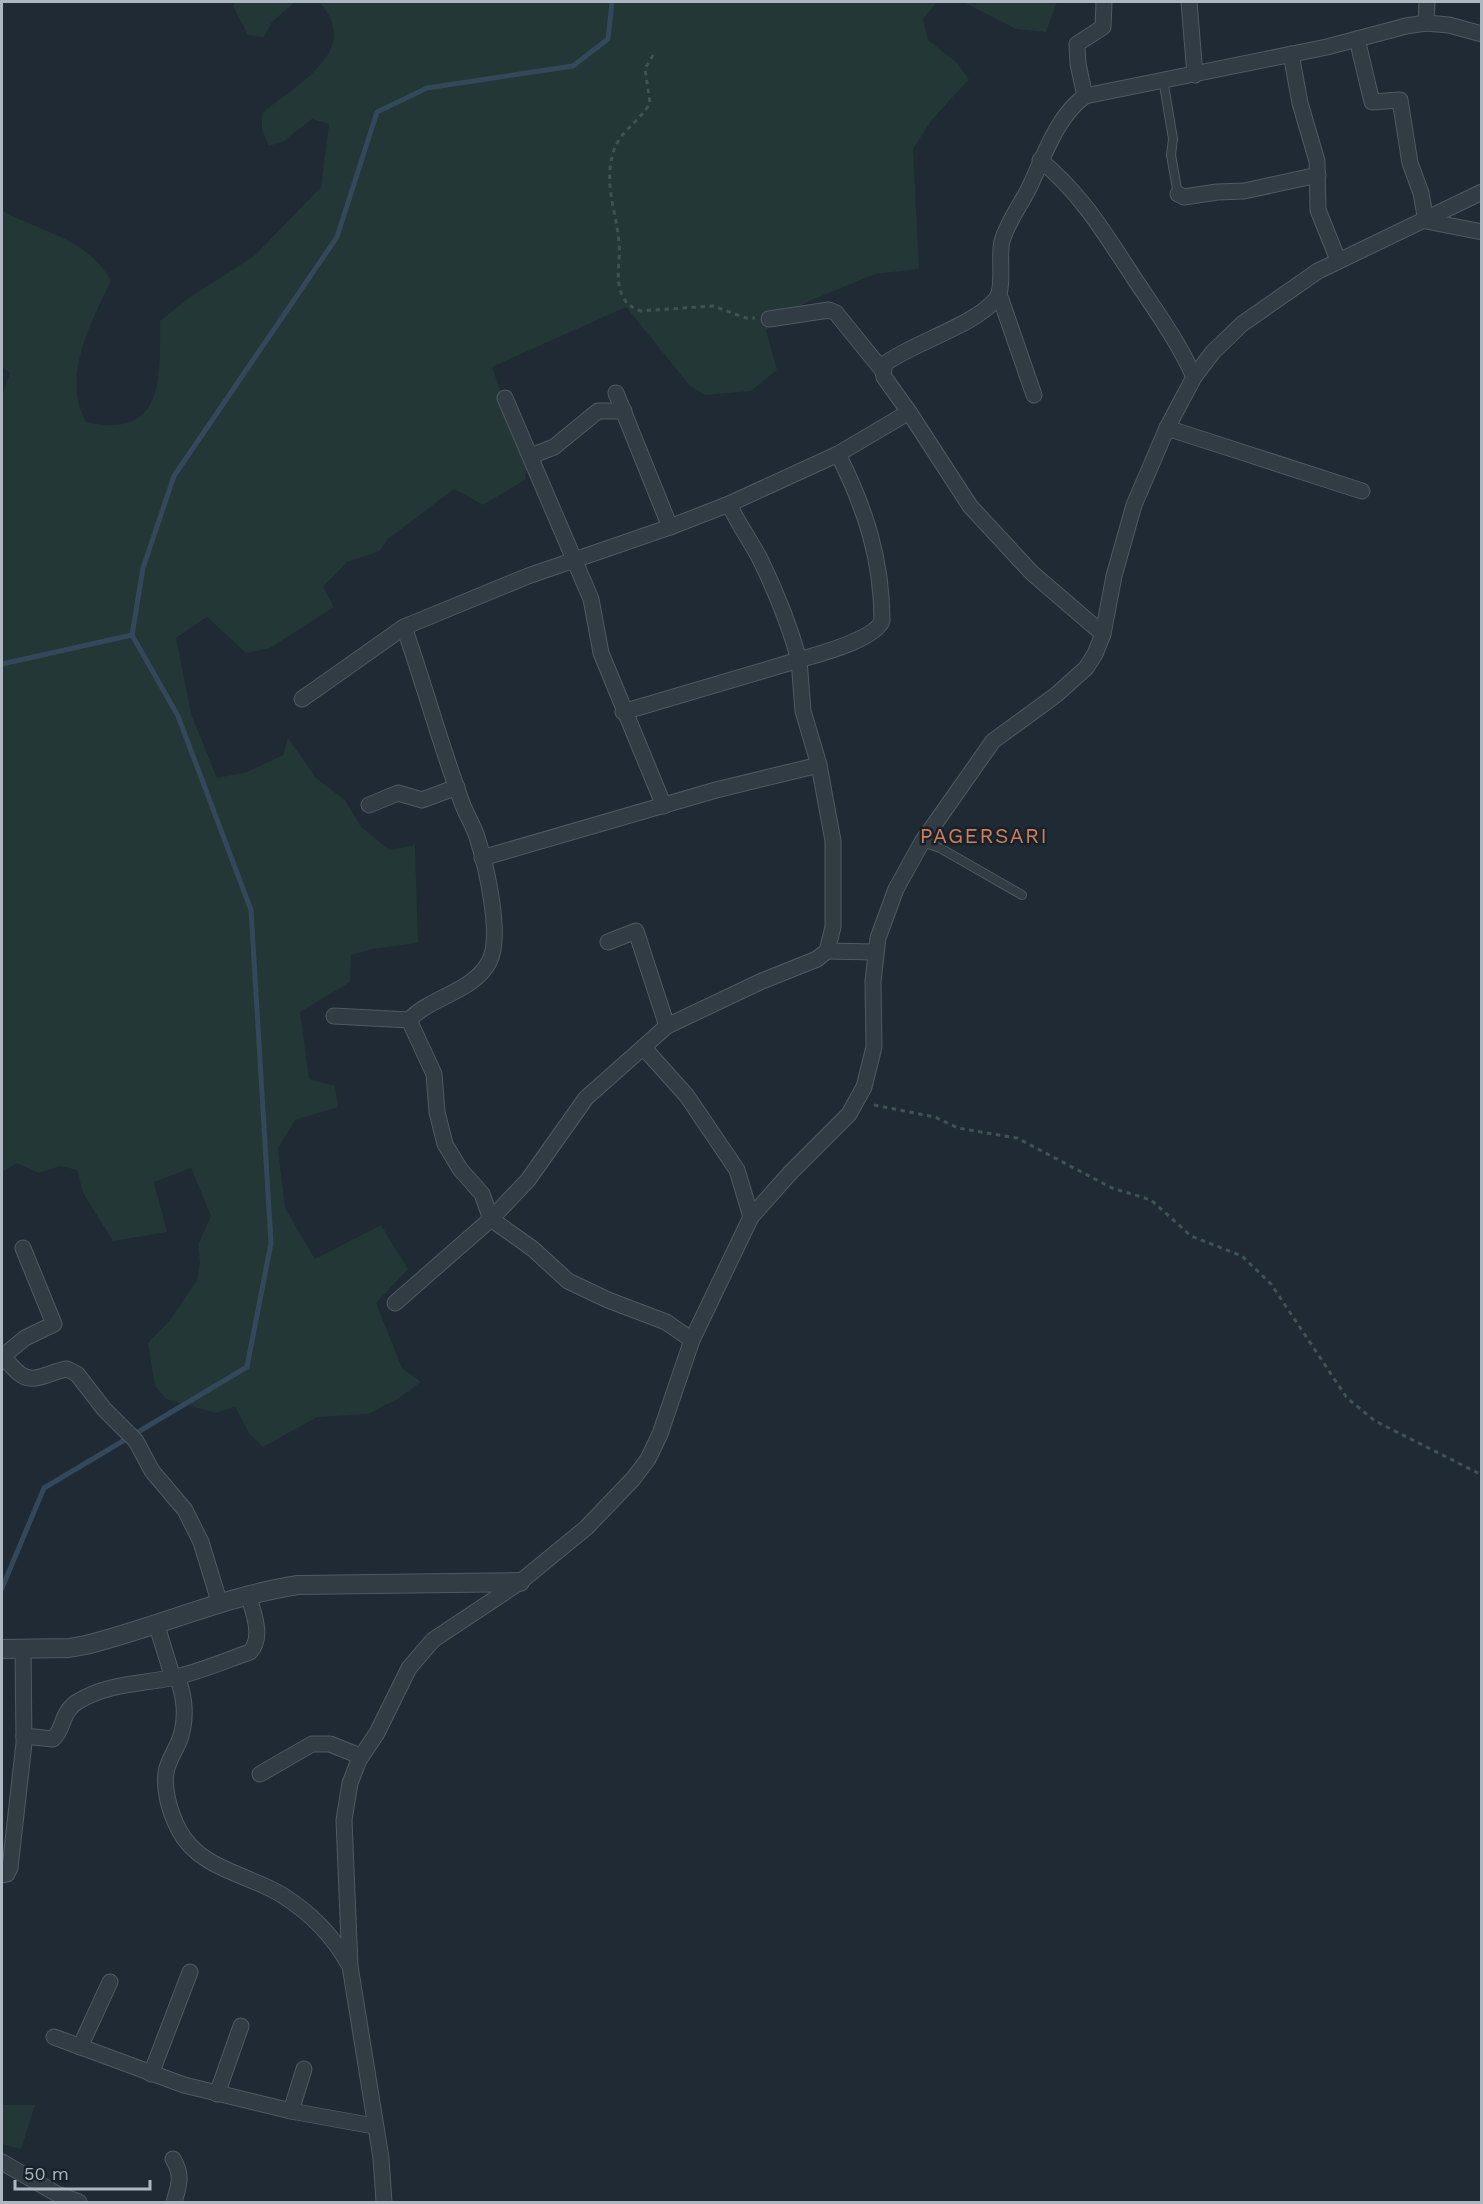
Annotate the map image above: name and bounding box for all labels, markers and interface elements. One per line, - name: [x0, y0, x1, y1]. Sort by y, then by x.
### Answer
- district label: PAGERSARI: [920, 823, 1048, 848]
- scale bar: [15, 2153, 150, 2191]
- text: 50 m: [24, 2163, 69, 2184]

